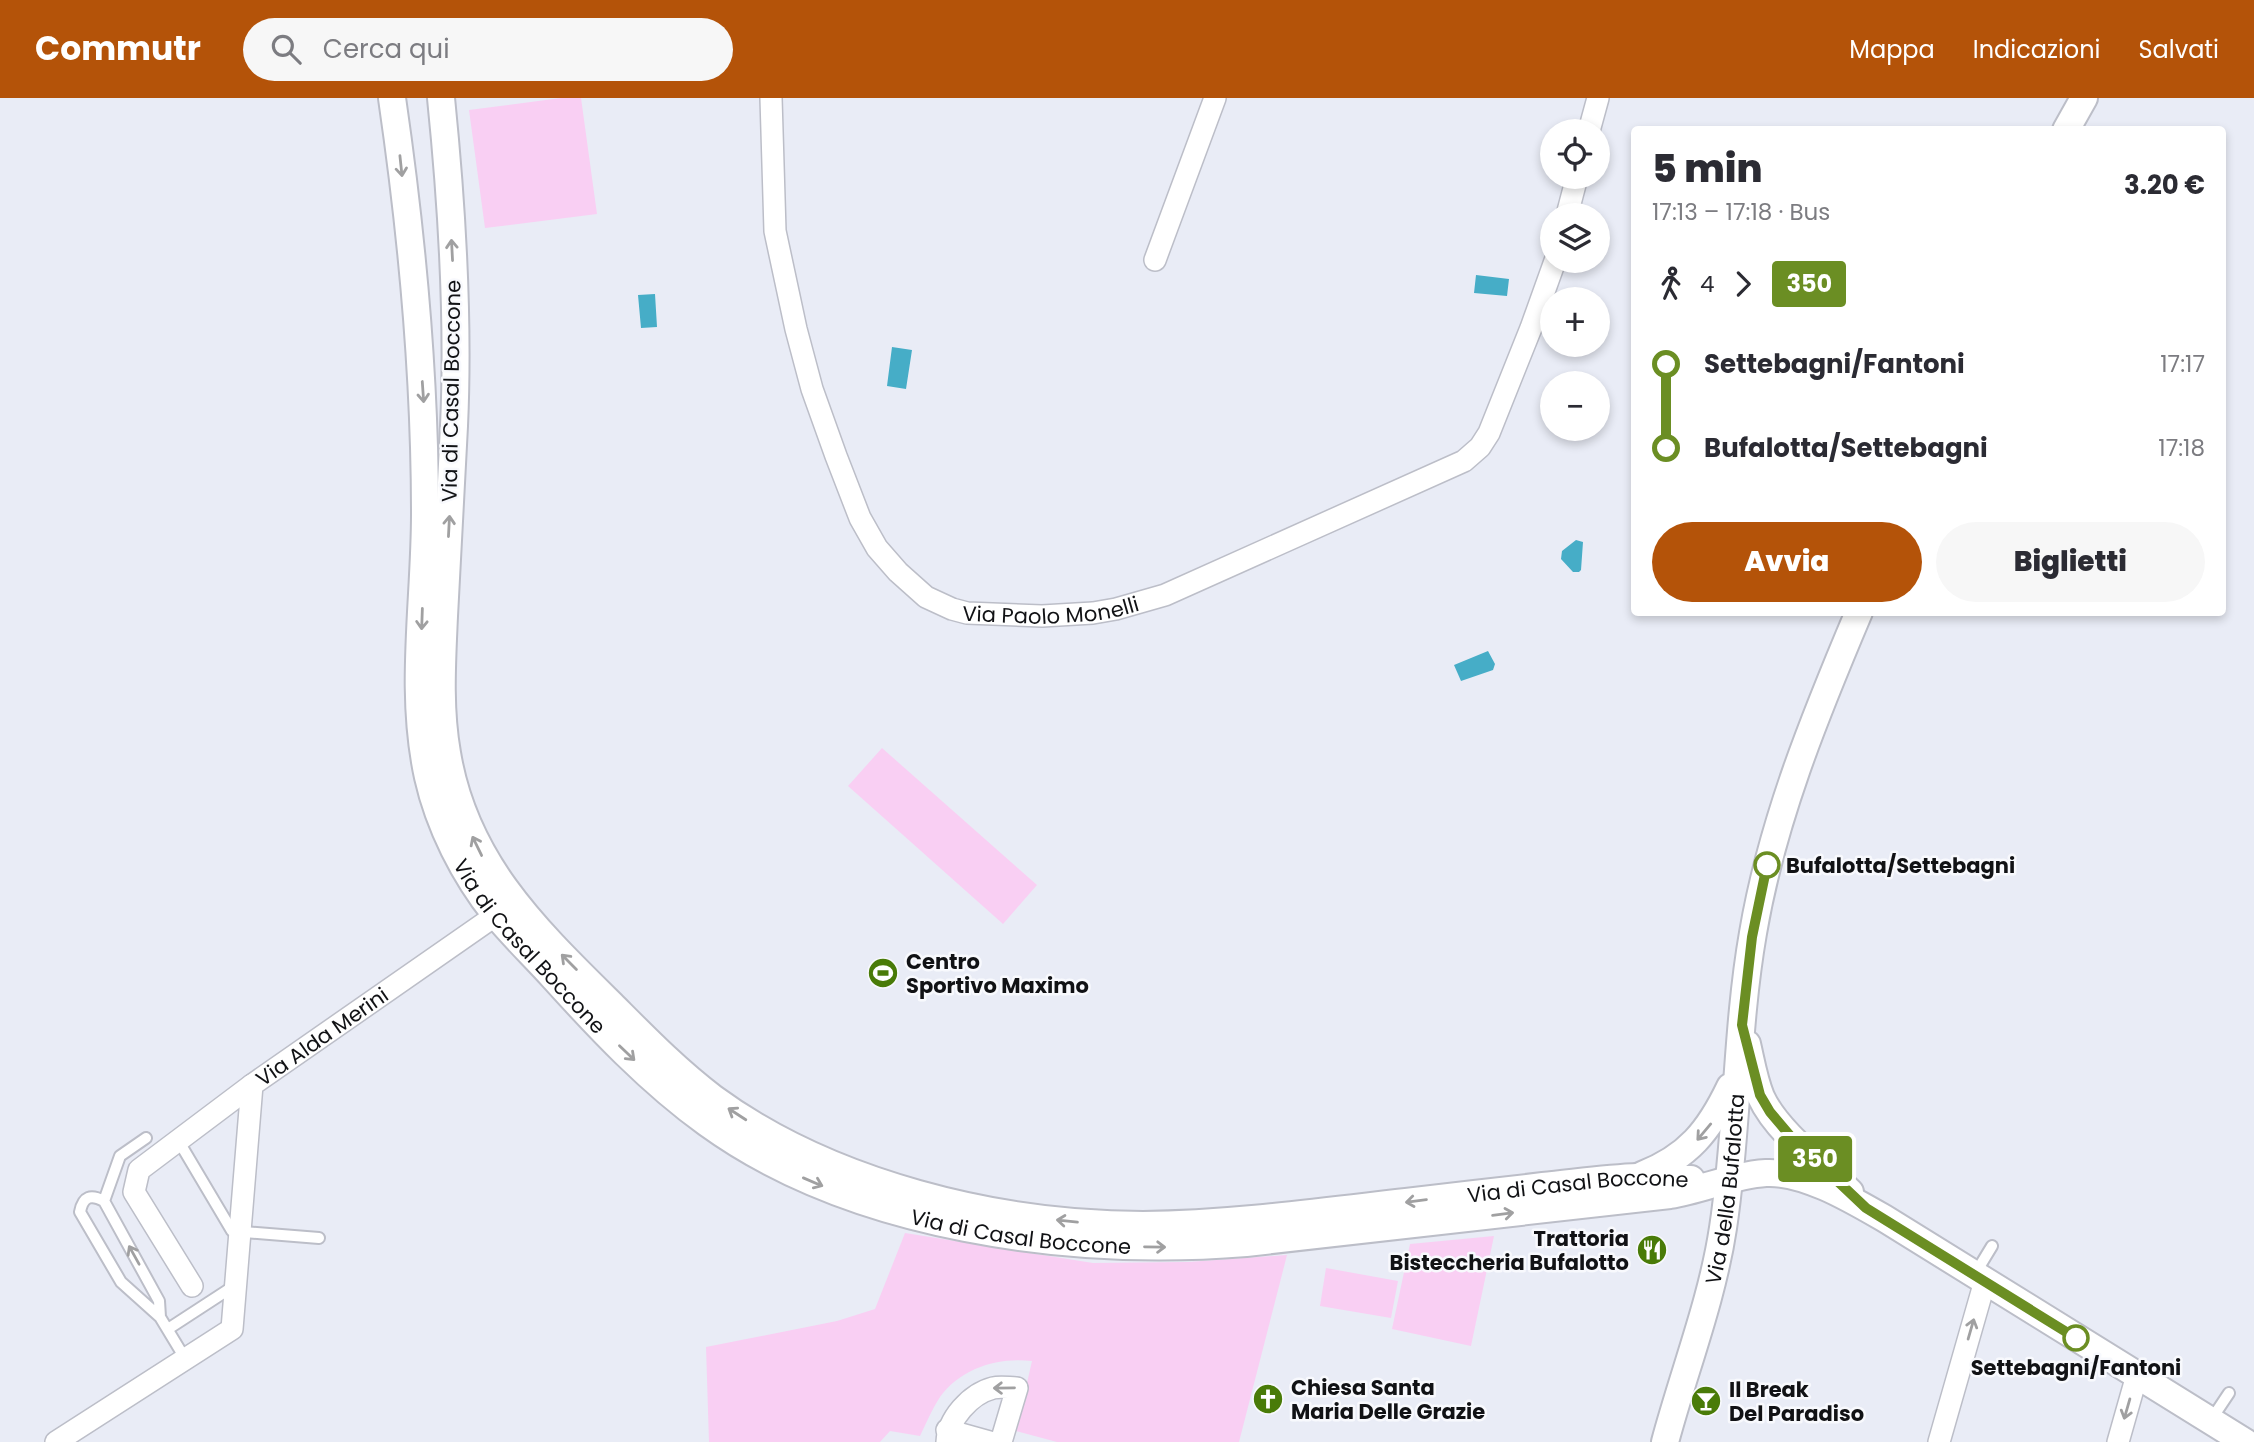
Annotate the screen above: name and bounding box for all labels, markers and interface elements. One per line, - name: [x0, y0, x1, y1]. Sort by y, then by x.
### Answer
- search box: [243, 18, 733, 81]
- text: Commutr: [35, 25, 201, 72]
- icon: search: [267, 30, 305, 68]
- text: Cerca qui: [323, 31, 450, 67]
- text: Mappa: [1849, 33, 1935, 66]
- text: Indicazioni: [1973, 33, 2100, 66]
- text: Salvati: [2138, 33, 2219, 66]
- map controls: [1540, 119, 1610, 441]
- button: locate: [1540, 119, 1610, 189]
- text: 5 min: [1652, 142, 1762, 195]
- one-way arrow: [395, 154, 408, 176]
- text: 3.20 €: [2124, 167, 2205, 203]
- text: 17:13 – 17:18 · Bus: [1652, 196, 1830, 228]
- button: layers: [1540, 203, 1610, 273]
- one-way arrow: [445, 238, 458, 261]
- icon: walk: [1652, 265, 1690, 303]
- icon: forward: [1724, 265, 1762, 303]
- text: 350: [1786, 267, 1832, 300]
- text: 4: [1700, 268, 1714, 300]
- street label: Via di Casal Boccone: [435, 280, 467, 502]
- button: +: [1540, 287, 1610, 357]
- text: Settebagni/Fantoni: [1704, 346, 1965, 382]
- text: 17:17: [2160, 348, 2205, 380]
- button: −: [1540, 371, 1610, 441]
- one-way arrow: [417, 380, 430, 403]
- text: Bufalotta/Settebagni: [1704, 430, 1988, 466]
- text: 17:18: [2158, 432, 2205, 464]
- one-way arrow: [443, 515, 456, 538]
- button: Avvia: [1652, 522, 1922, 602]
- button: Biglietti: [1936, 522, 2205, 602]
- street label: Via Paolo Monelli: [962, 589, 1142, 631]
- one-way arrow: [415, 608, 428, 631]
- one-way arrow: [470, 836, 483, 857]
- place label: Bufalotta/Settebagni: [1786, 851, 2015, 880]
- marker: Bufalotta/Settebagni: [1754, 852, 1780, 878]
- street label: Via di Casal Boccone: [447, 853, 613, 1040]
- place label: Centro Sportivo Maximo: [906, 947, 1089, 1000]
- one-way arrow: [560, 954, 577, 971]
- sports icon: Centro Sportivo Maximo: [866, 956, 900, 990]
- street label: Via Alda Merini: [250, 980, 394, 1093]
- one-way arrow: [619, 1045, 636, 1062]
- street label: Via della Bufalotta: [1698, 1092, 1751, 1287]
- one-way arrow: [728, 1107, 747, 1121]
- one-way arrow: [1696, 1122, 1712, 1140]
- line badge: 350: [1775, 1136, 1855, 1182]
- text: 350: [1792, 1142, 1838, 1175]
- street label: Via di Casal Boccone: [1466, 1162, 1689, 1209]
- one-way arrow: [802, 1176, 824, 1189]
- one-way arrow: [1405, 1195, 1427, 1208]
- street label: Via di Casal Boccone: [908, 1202, 1132, 1260]
- one-way arrow: [1492, 1207, 1514, 1220]
- one-way arrow: [1056, 1214, 1079, 1227]
- place label: Trattoria Bisteccheria Bufalotto: [1390, 1224, 1629, 1277]
- restaurant icon: Trattoria Bisteccheria Bufalotto: [1635, 1233, 1669, 1267]
- one-way arrow: [1143, 1240, 1166, 1254]
- one-way arrow: [127, 1245, 140, 1266]
- one-way arrow: [1966, 1318, 1979, 1340]
- marker: Settebagni/Fantoni: [2063, 1325, 2089, 1351]
- place label: Settebagni/Fantoni: [1971, 1353, 2181, 1382]
- place label: Chiesa Santa Maria Delle Grazie: [1291, 1373, 1485, 1426]
- place label: Il Break Del Paradiso: [1729, 1375, 1864, 1428]
- one-way arrow: [993, 1381, 1016, 1395]
- church icon: Chiesa Santa Maria Delle Grazie: [1251, 1382, 1285, 1416]
- bar icon: Il Break Del Paradiso: [1689, 1384, 1723, 1418]
- one-way arrow: [2120, 1397, 2133, 1419]

